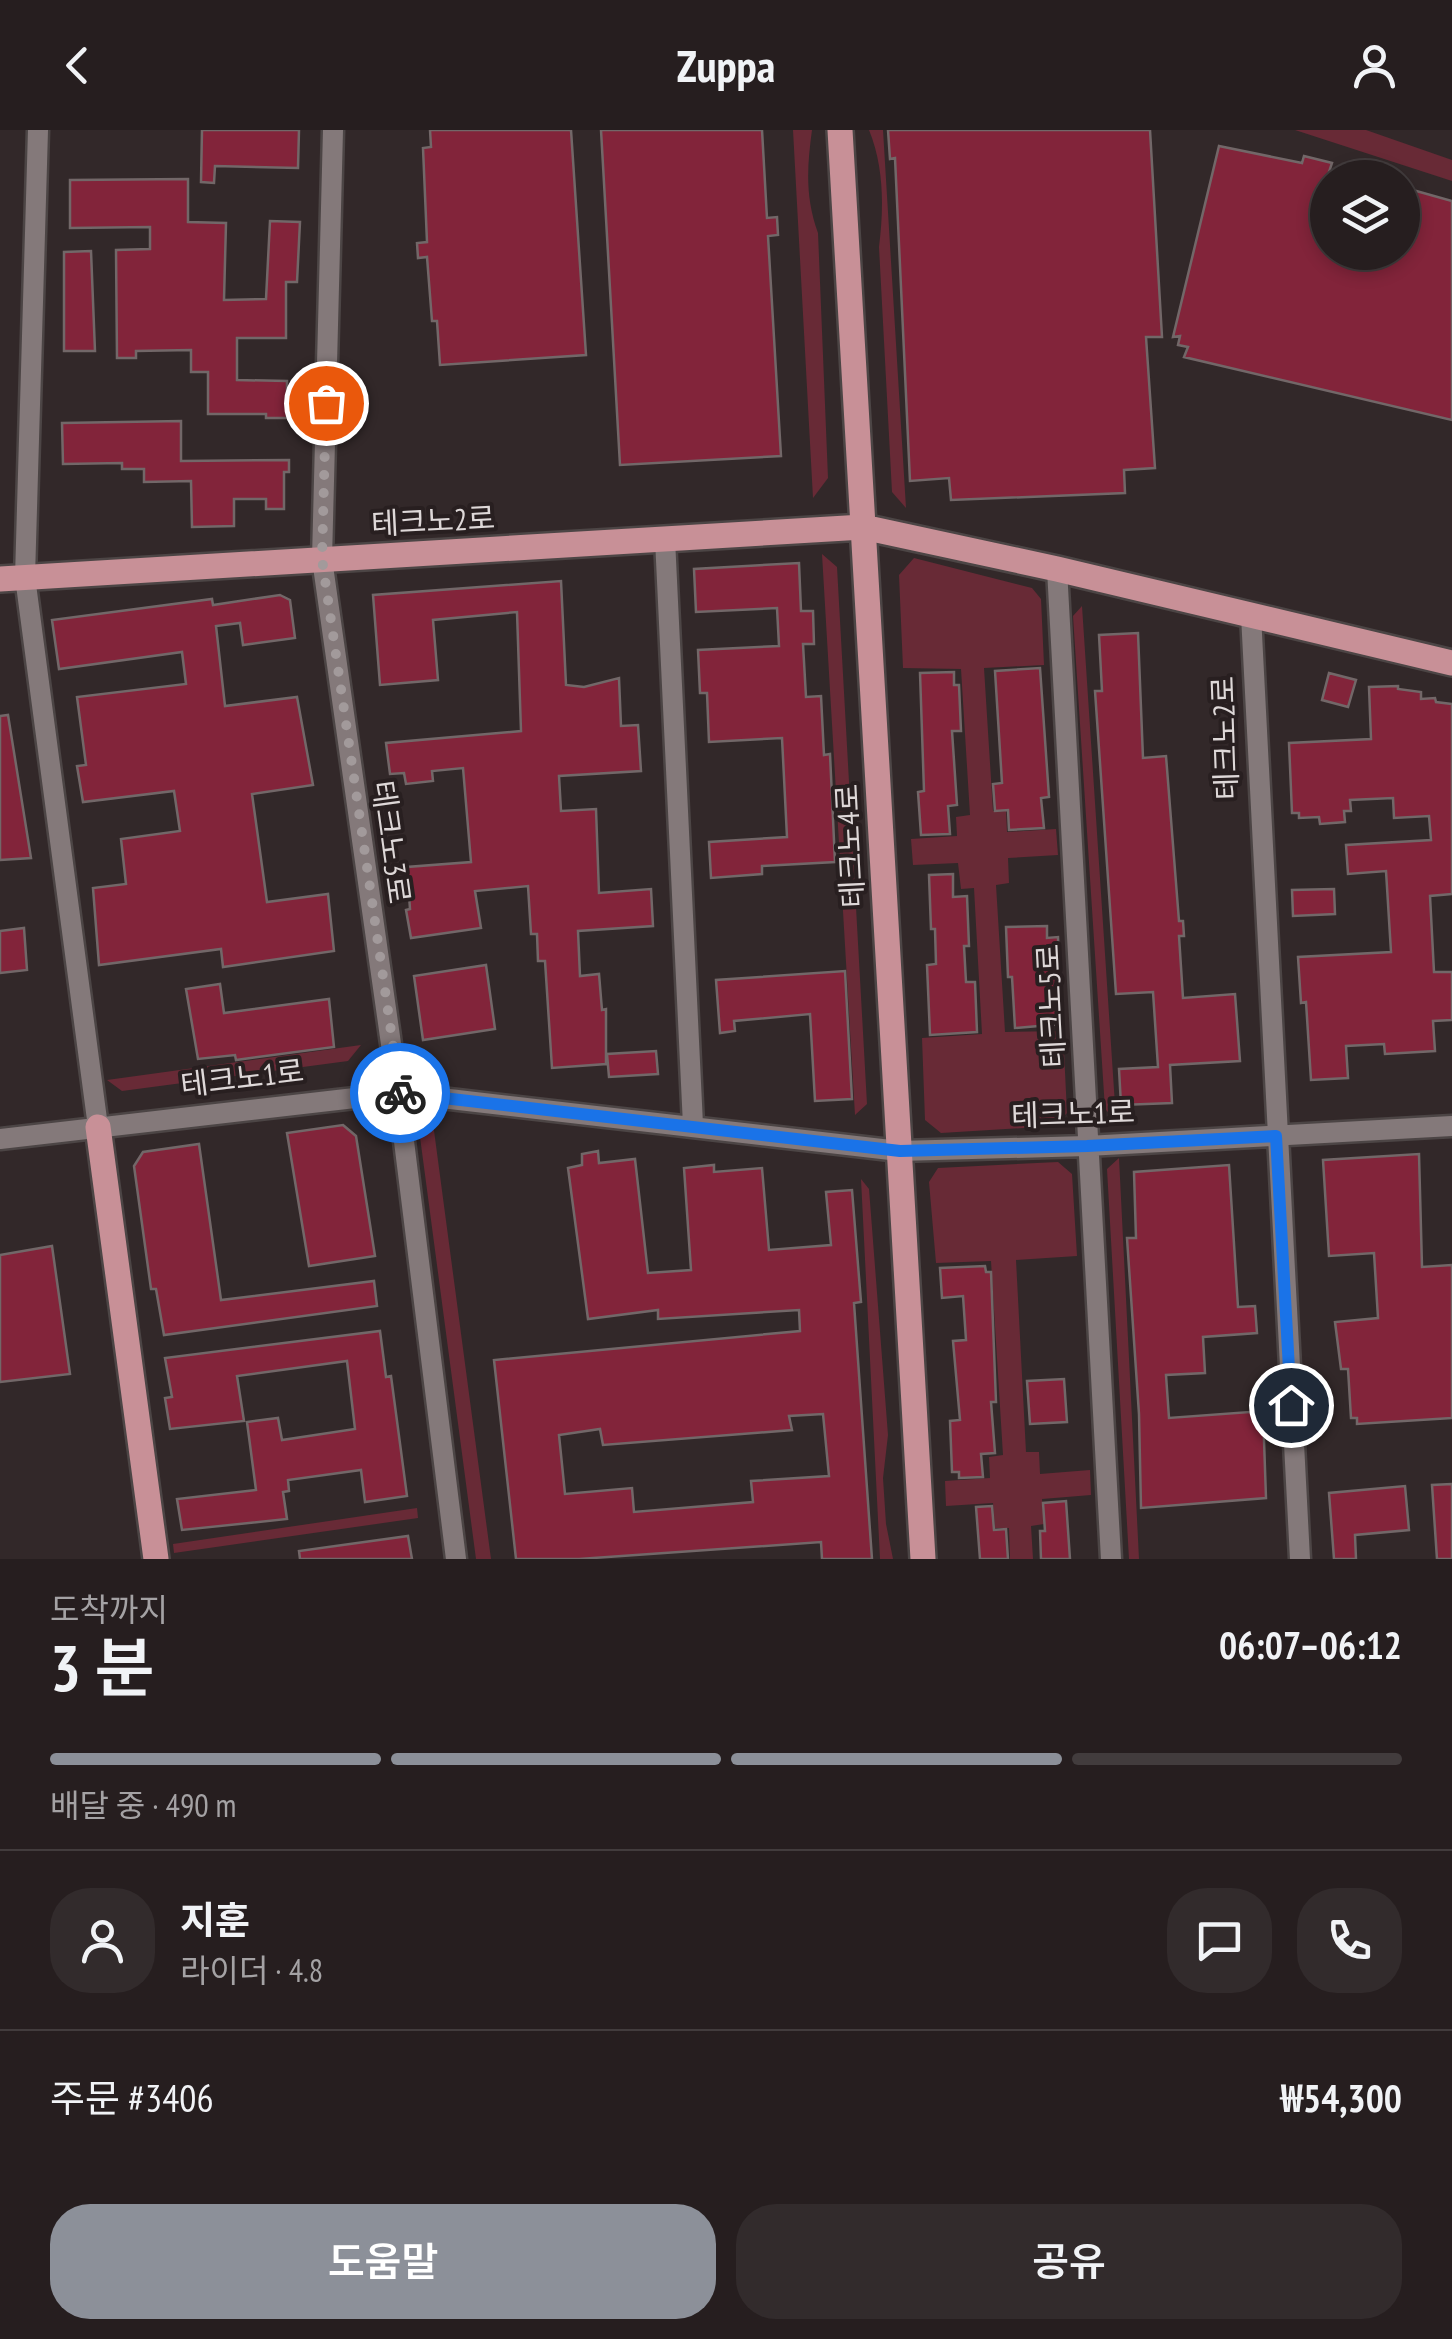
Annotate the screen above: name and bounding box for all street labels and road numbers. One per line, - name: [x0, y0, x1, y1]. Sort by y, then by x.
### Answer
- street label: 테크노2로: [370, 497, 496, 543]
- street label: 테크노2로: [1202, 675, 1246, 801]
- street label: 테크노3로: [364, 778, 420, 906]
- street label: 테크노4로: [826, 783, 872, 909]
- street label: 테크노5로: [1027, 943, 1073, 1069]
- street label: 테크노1로: [178, 1050, 306, 1104]
- street label: 테크노1로: [1010, 1091, 1136, 1135]

